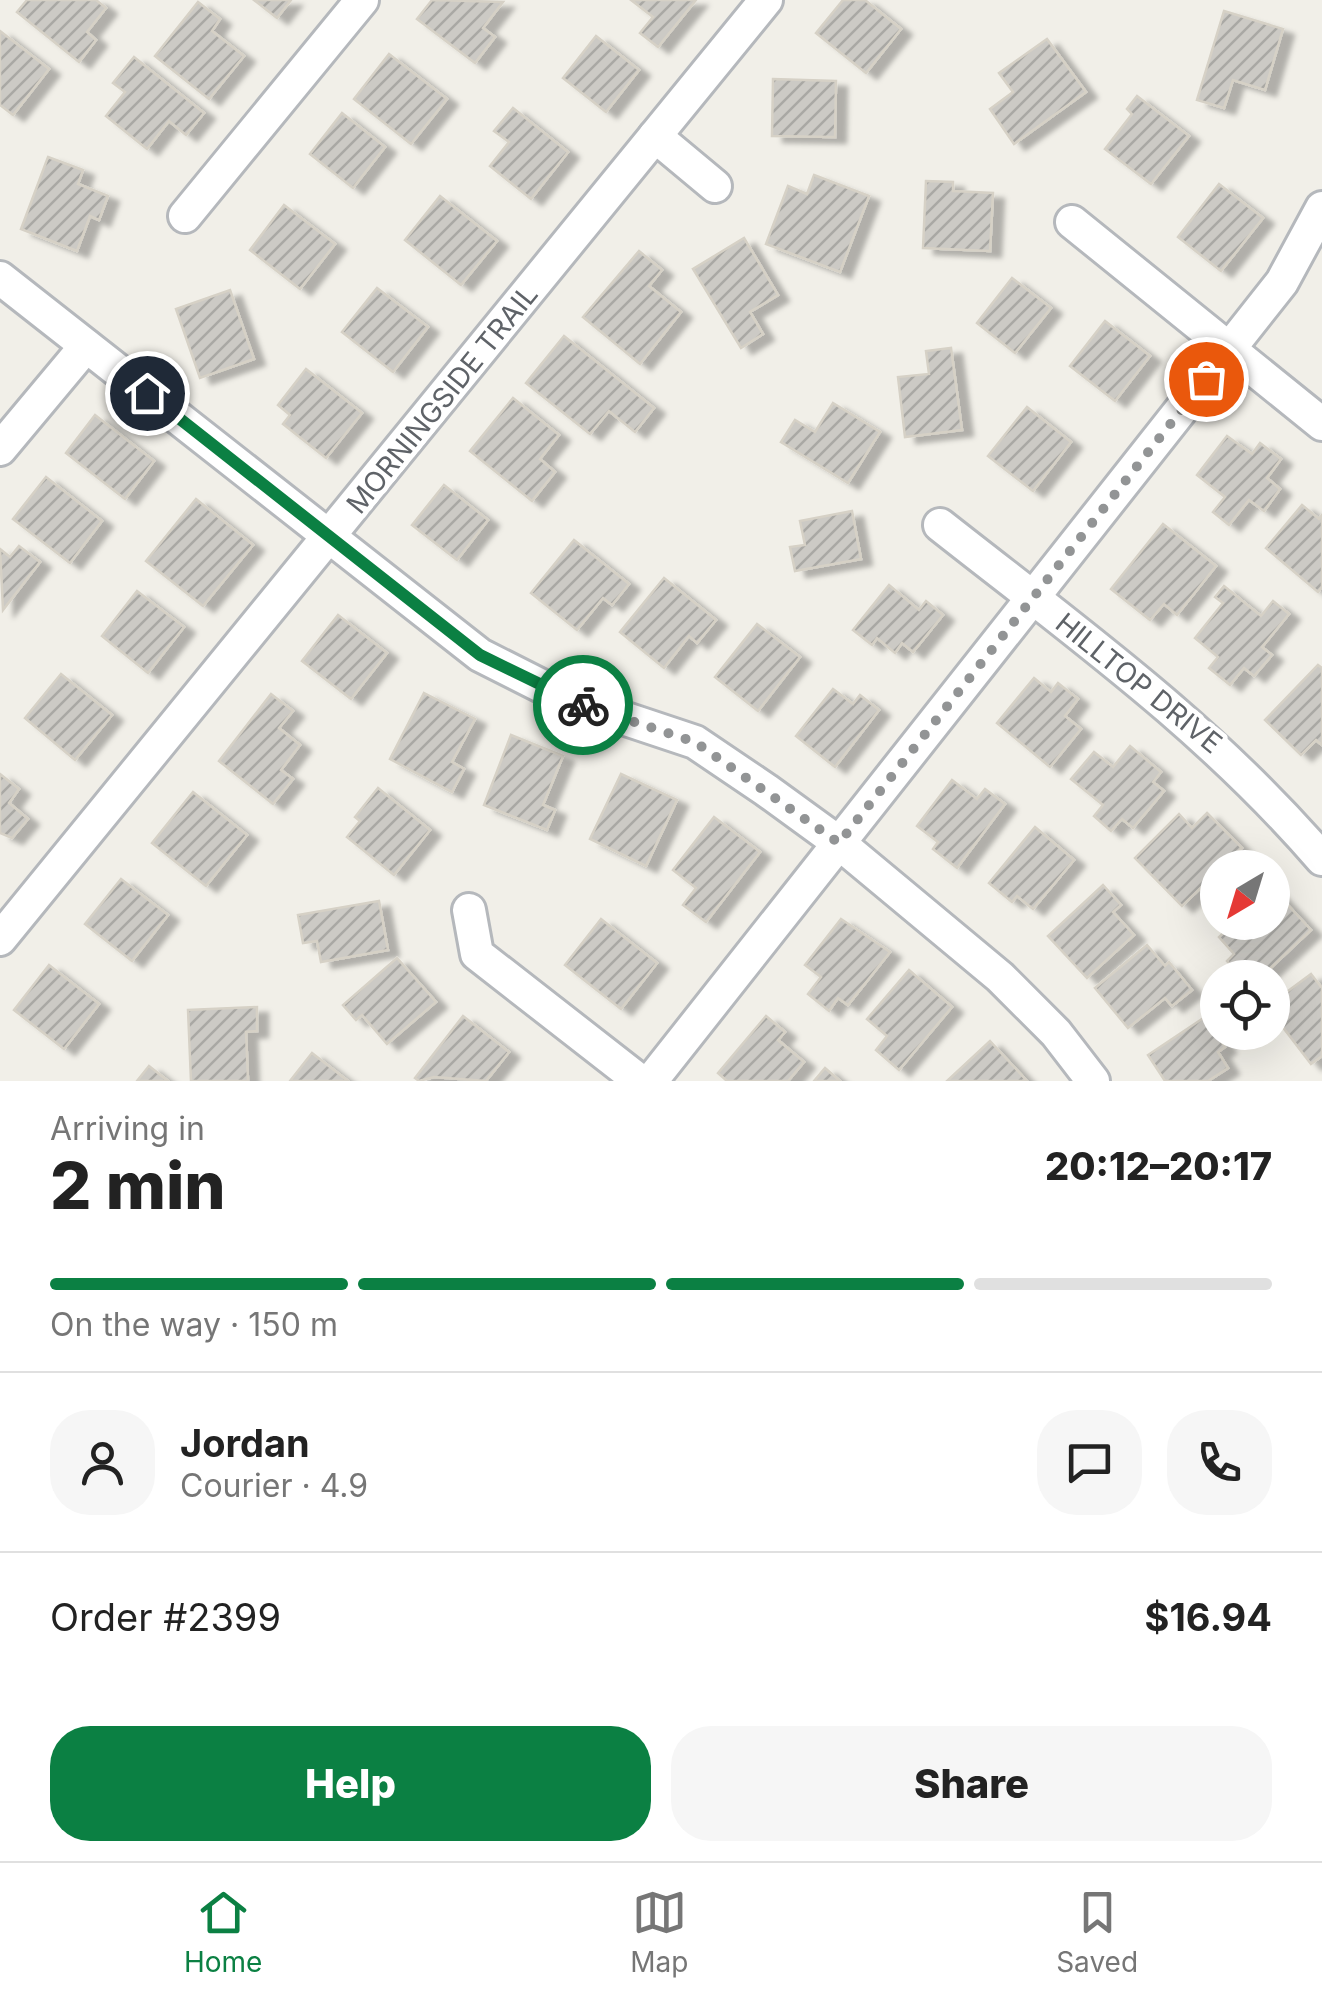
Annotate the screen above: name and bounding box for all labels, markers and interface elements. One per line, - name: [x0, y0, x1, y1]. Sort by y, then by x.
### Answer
- street label: MORNINGSIDE TRAIL: [339, 278, 545, 520]
- pin: [1164, 337, 1249, 422]
- pin: [105, 351, 190, 436]
- icon: bag: [1179, 352, 1234, 407]
- icon: home: [120, 366, 175, 421]
- street label: HILLTOP DRIVE: [1049, 606, 1229, 760]
- courier: [533, 655, 633, 755]
- icon: bike: [556, 678, 611, 733]
- north arrow: [1200, 850, 1290, 940]
- map controls: [1200, 850, 1290, 1050]
- button: locate: [1200, 960, 1290, 1050]
- text: Arriving in: [50, 1109, 205, 1148]
- text: 20:12–20:17: [1045, 1143, 1272, 1189]
- text: 2 min: [50, 1146, 226, 1225]
- text: On the way · 150 m: [50, 1305, 338, 1344]
- button: person: [50, 1410, 155, 1515]
- button: chat: [1037, 1410, 1142, 1515]
- button: phone: [1167, 1410, 1272, 1515]
- text: Jordan: [180, 1420, 310, 1466]
- text: Courier · 4.9: [180, 1466, 368, 1505]
- text: Order #2399: [50, 1594, 281, 1640]
- text: $16.94: [1145, 1594, 1272, 1640]
- button: Help: [50, 1726, 651, 1841]
- button: Share: [671, 1726, 1272, 1841]
- tab: Home: [184, 1885, 262, 1979]
- tab: Map: [630, 1885, 688, 1979]
- tab: Saved: [1056, 1885, 1138, 1979]

